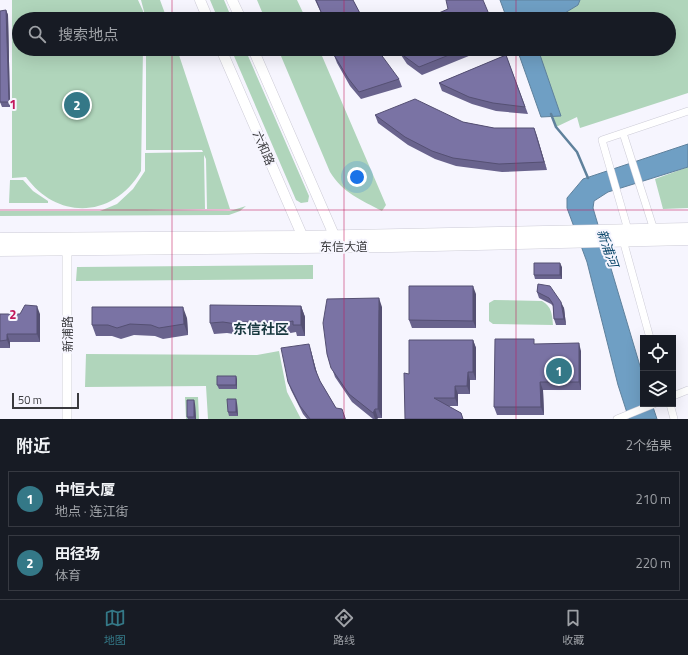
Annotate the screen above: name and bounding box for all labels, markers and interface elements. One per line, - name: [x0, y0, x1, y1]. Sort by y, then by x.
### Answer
- search box: [12, 12, 676, 56]
- icon: search: [26, 23, 48, 45]
- text: 搜索地点: [58, 23, 118, 46]
- pin: 2: [64, 90, 90, 120]
- text: 1: [9, 94, 17, 114]
- street label: 六和路: [248, 128, 280, 168]
- your location: [347, 167, 367, 187]
- water label: 新浦河: [592, 226, 625, 273]
- street label: 东信大道: [320, 237, 368, 256]
- text: 2: [9, 304, 17, 324]
- street label: 新浦路: [58, 316, 77, 352]
- district label: 东信社区: [233, 318, 289, 339]
- map controls: [640, 335, 676, 407]
- button: locate: [640, 335, 676, 371]
- pin: 1: [546, 356, 572, 386]
- button: layers: [640, 371, 676, 407]
- scale bar: [12, 391, 79, 410]
- text: 50 m: [18, 392, 42, 408]
- text: 附近: [16, 433, 50, 459]
- text: 2个结果: [626, 435, 672, 455]
- text: 中恒大厦: [55, 478, 115, 501]
- text: 1: [26, 489, 34, 509]
- text: 210 m: [635, 489, 671, 509]
- text: 地点 · 连江街: [55, 501, 129, 521]
- text: 田径场: [55, 542, 100, 565]
- text: 2: [26, 553, 34, 573]
- text: 220 m: [635, 553, 671, 573]
- text: 体育: [55, 565, 81, 585]
- tab: 地图: [104, 607, 126, 648]
- tab: 路线: [333, 607, 355, 648]
- tab: 收藏: [562, 607, 584, 648]

